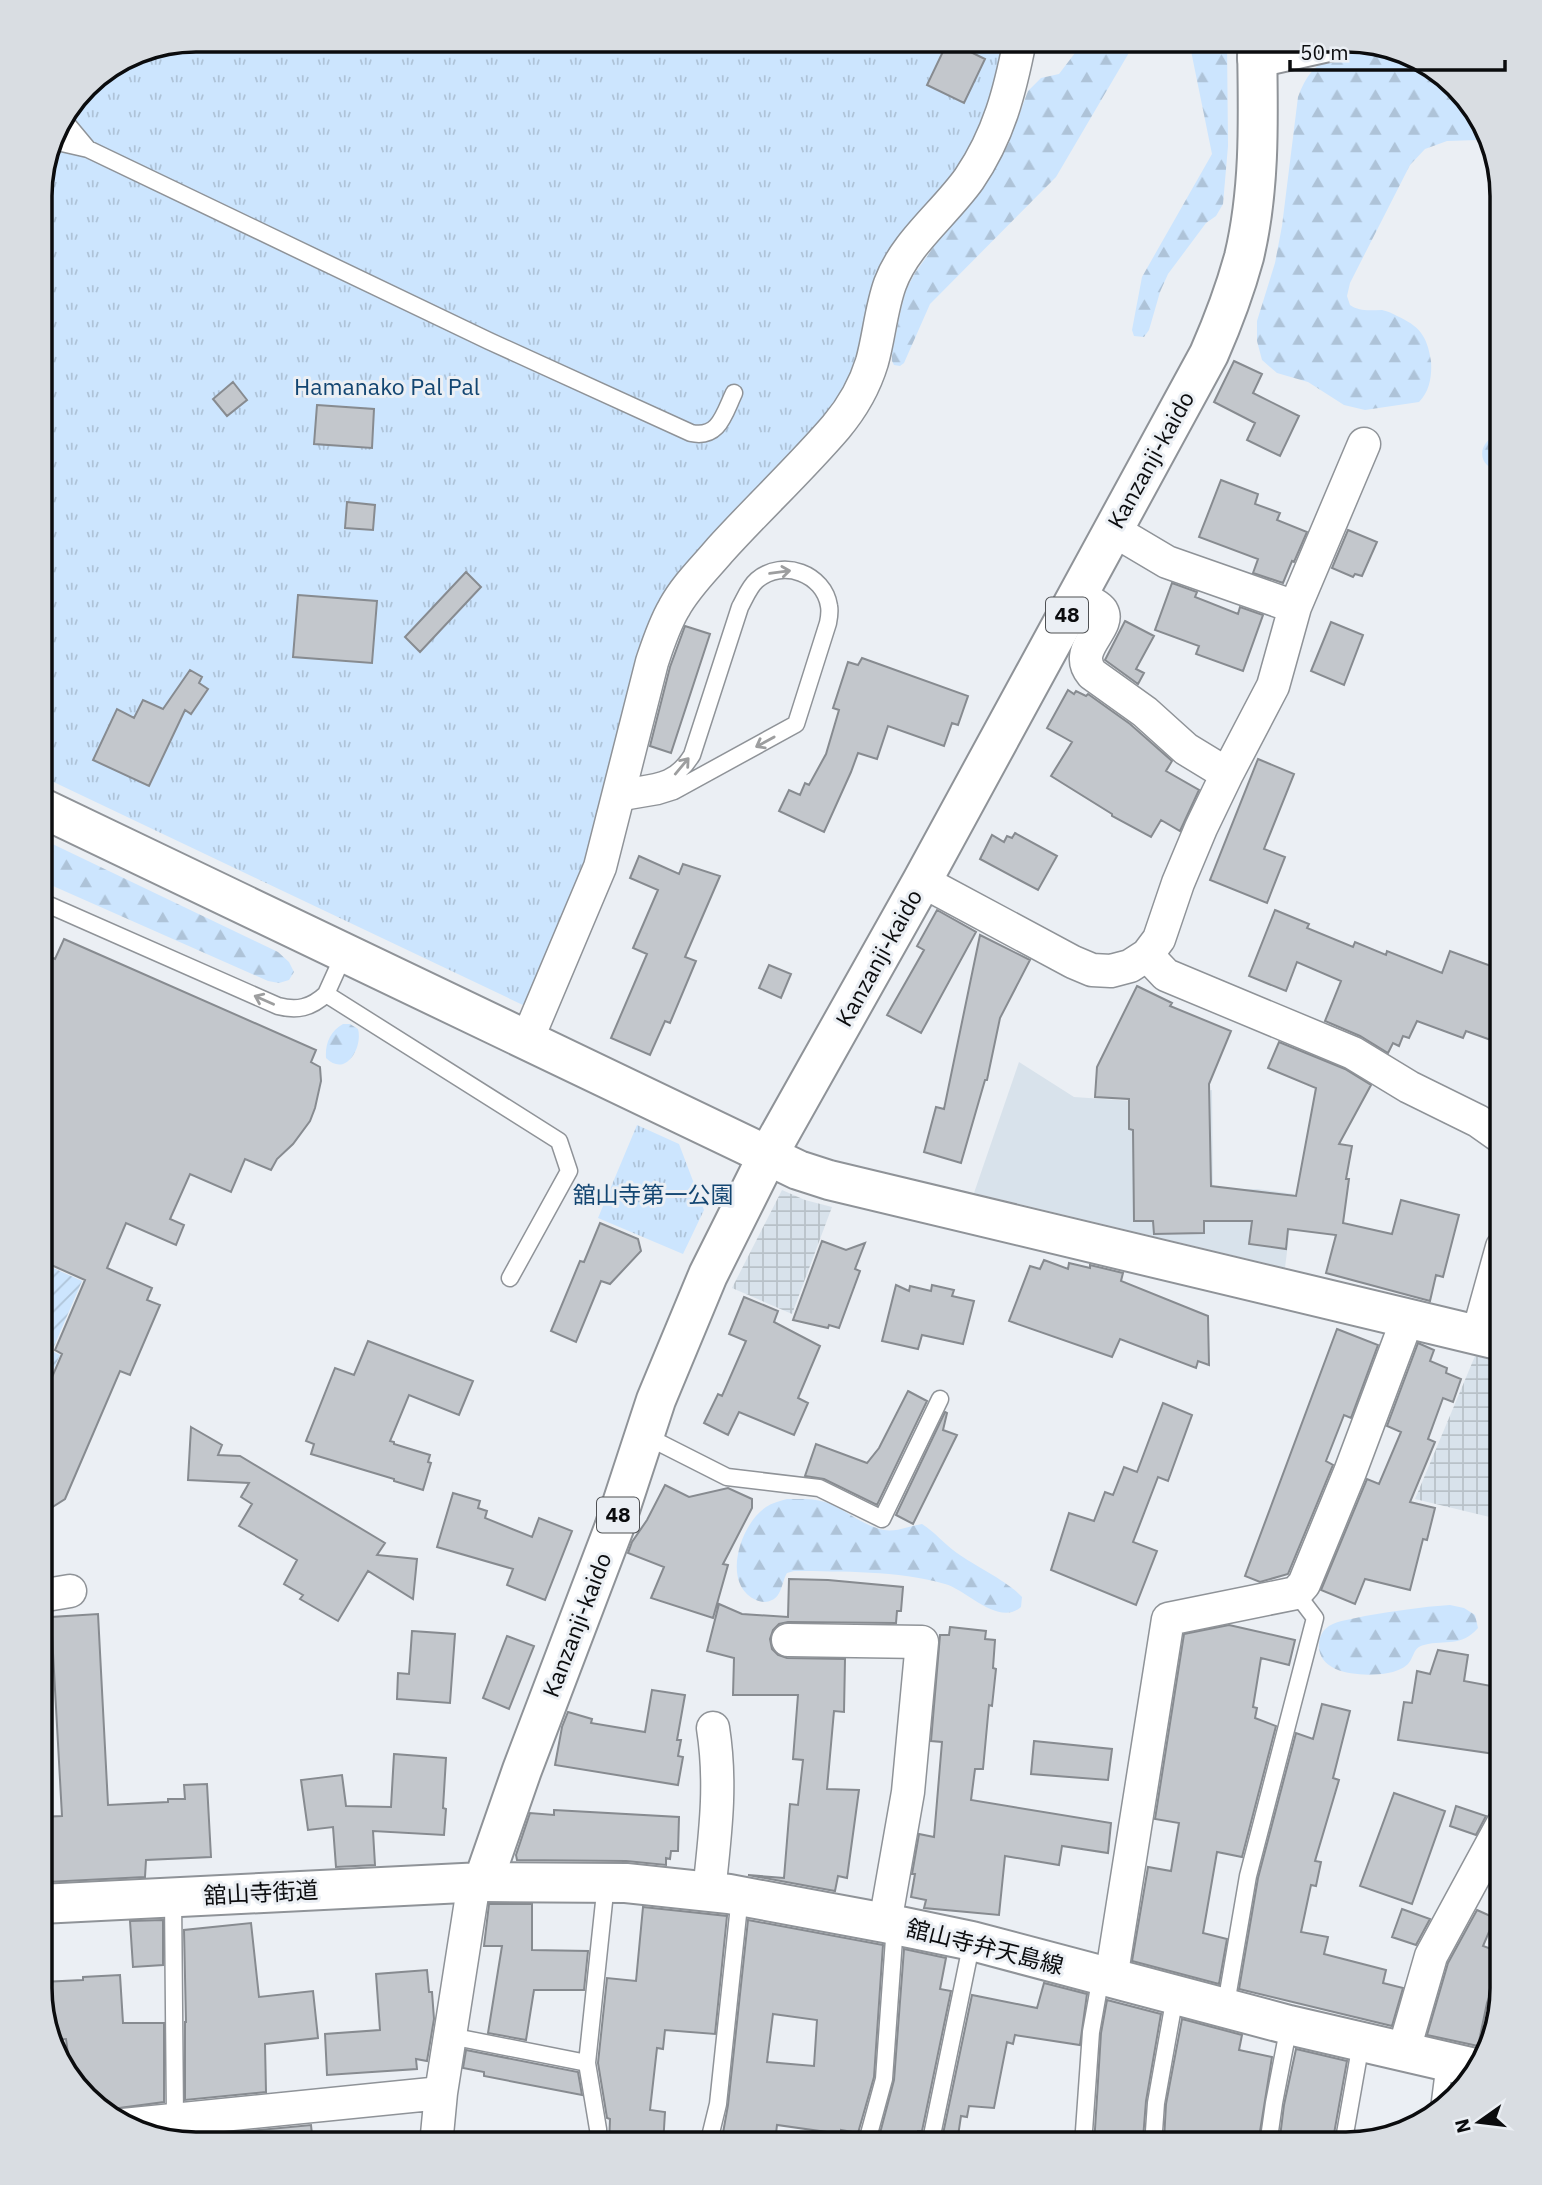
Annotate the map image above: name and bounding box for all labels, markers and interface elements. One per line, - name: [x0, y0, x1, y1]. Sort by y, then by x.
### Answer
- scale bar: [1290, 28, 1505, 72]
- text: 50 m: [1300, 38, 1349, 66]
- park label: Hamanako Pal Pal: [294, 371, 480, 401]
- street label: Kanzanji-kaido: [1100, 386, 1200, 533]
- one-way arrow: [768, 565, 791, 578]
- road number: 48: [1046, 598, 1088, 632]
- one-way arrow: [755, 735, 775, 749]
- one-way arrow: [675, 758, 690, 776]
- street label: Kanzanji-kaido: [828, 884, 928, 1031]
- one-way arrow: [254, 993, 275, 1006]
- park label: 舘山寺第一公園: [573, 1179, 734, 1209]
- road number: 48: [597, 1498, 639, 1532]
- street label: Kanzanji-kaido: [535, 1548, 617, 1701]
- street label: 舘山寺街道: [203, 1874, 319, 1910]
- street label: 舘山寺弁天島線: [904, 1912, 1067, 1980]
- north arrow: [1444, 2087, 1514, 2157]
- text: N: [1449, 2117, 1476, 2136]

